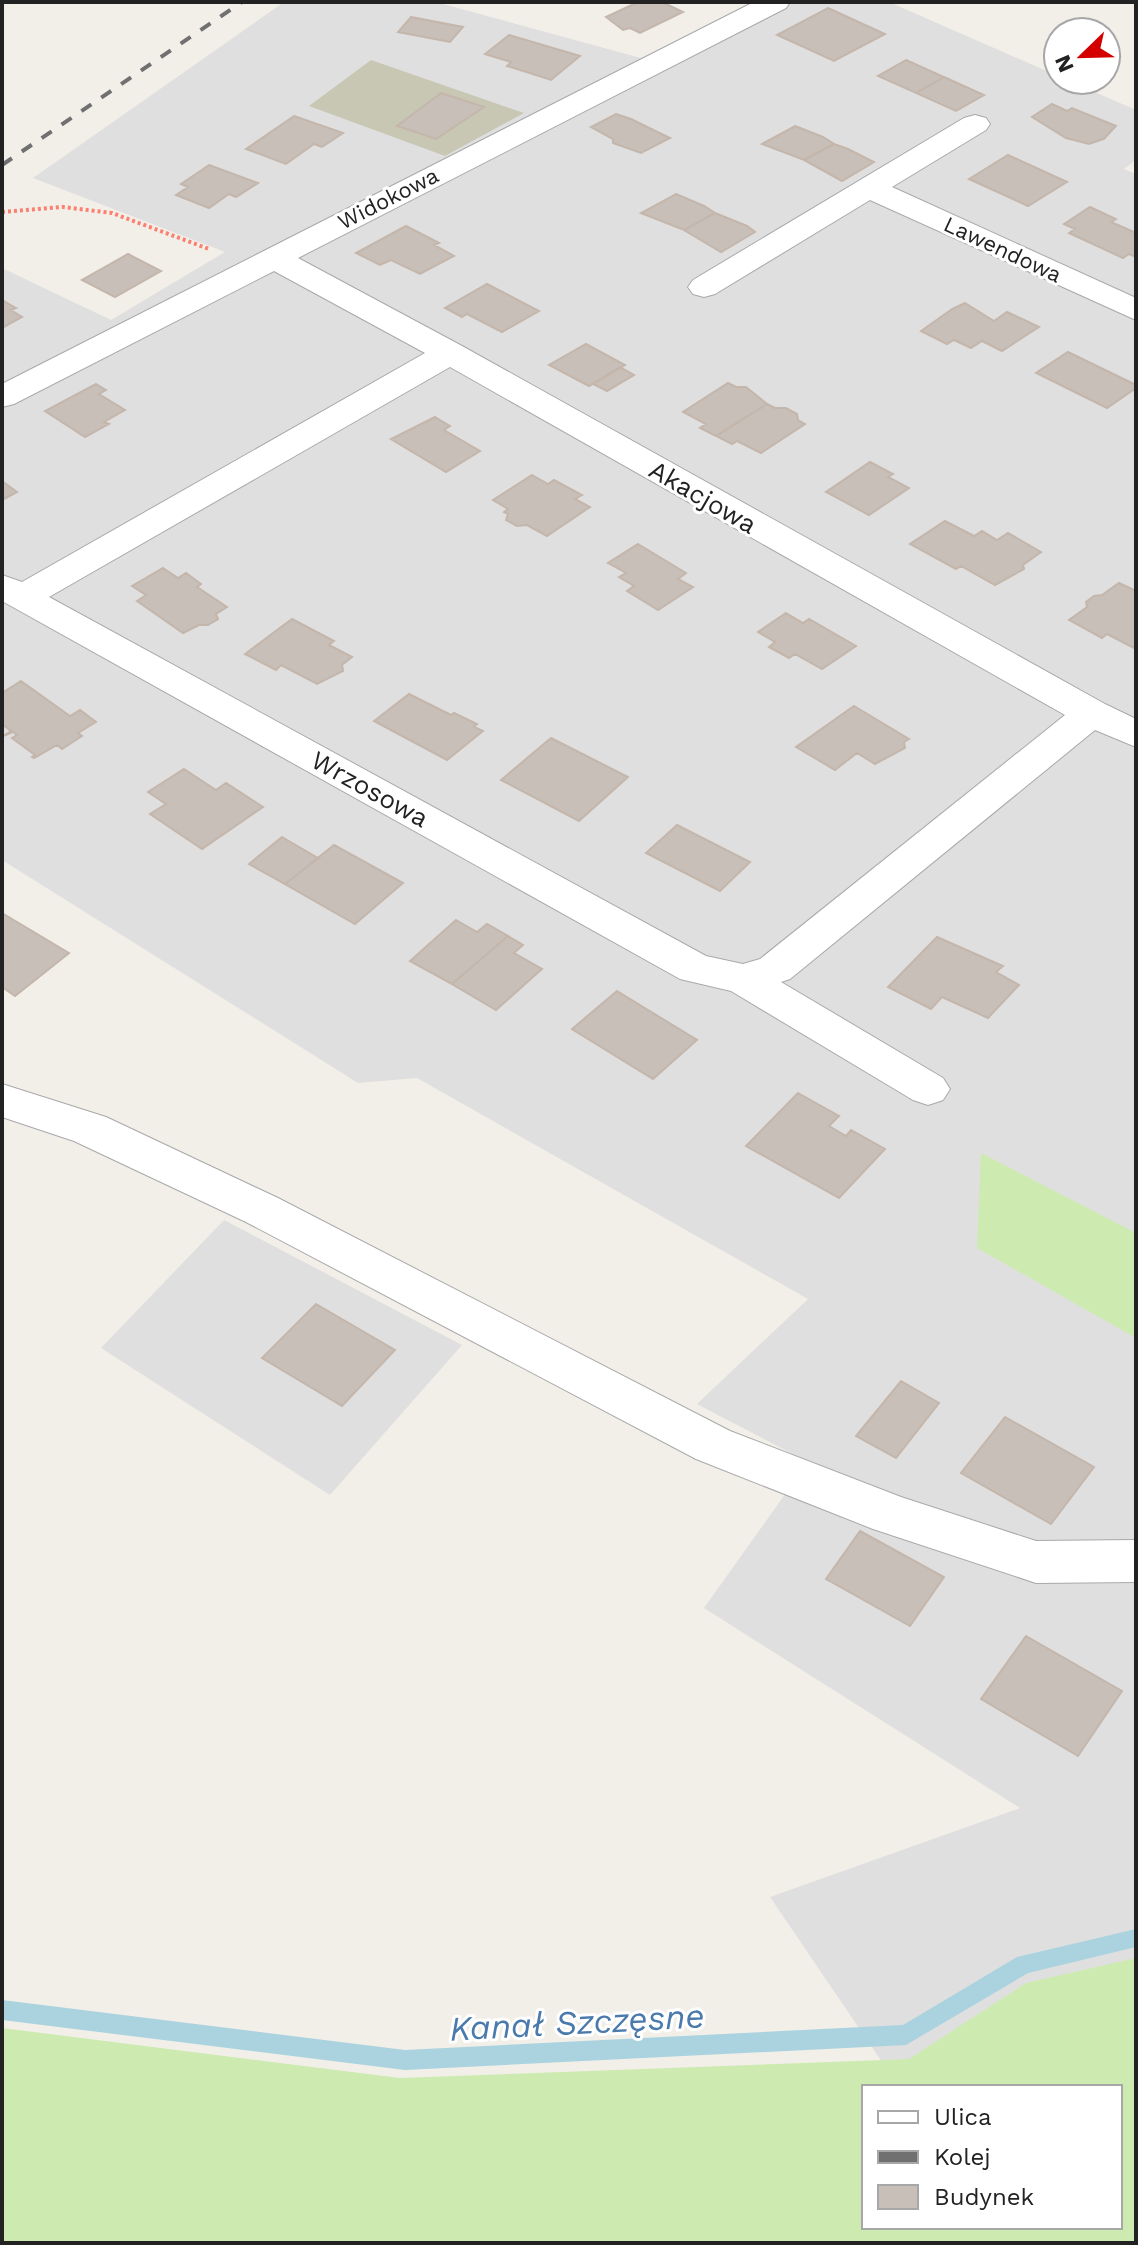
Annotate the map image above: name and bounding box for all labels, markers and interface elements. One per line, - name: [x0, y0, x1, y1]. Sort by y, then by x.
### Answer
- north arrow: [1042, 16, 1122, 96]
- text: N: [1049, 51, 1079, 76]
- street label: Widokowa: [334, 162, 443, 234]
- street label: Lawendowa: [940, 211, 1066, 288]
- street label: Akacjowa: [644, 454, 762, 540]
- street label: Wrzosowa: [306, 745, 434, 834]
- water label: Kanał Szczęsne: [448, 1995, 706, 2049]
- legend: [862, 2085, 1122, 2229]
- text: Ulica: [934, 2103, 992, 2131]
- text: Kolej: [934, 2143, 991, 2171]
- text: Budynek: [934, 2183, 1035, 2211]

